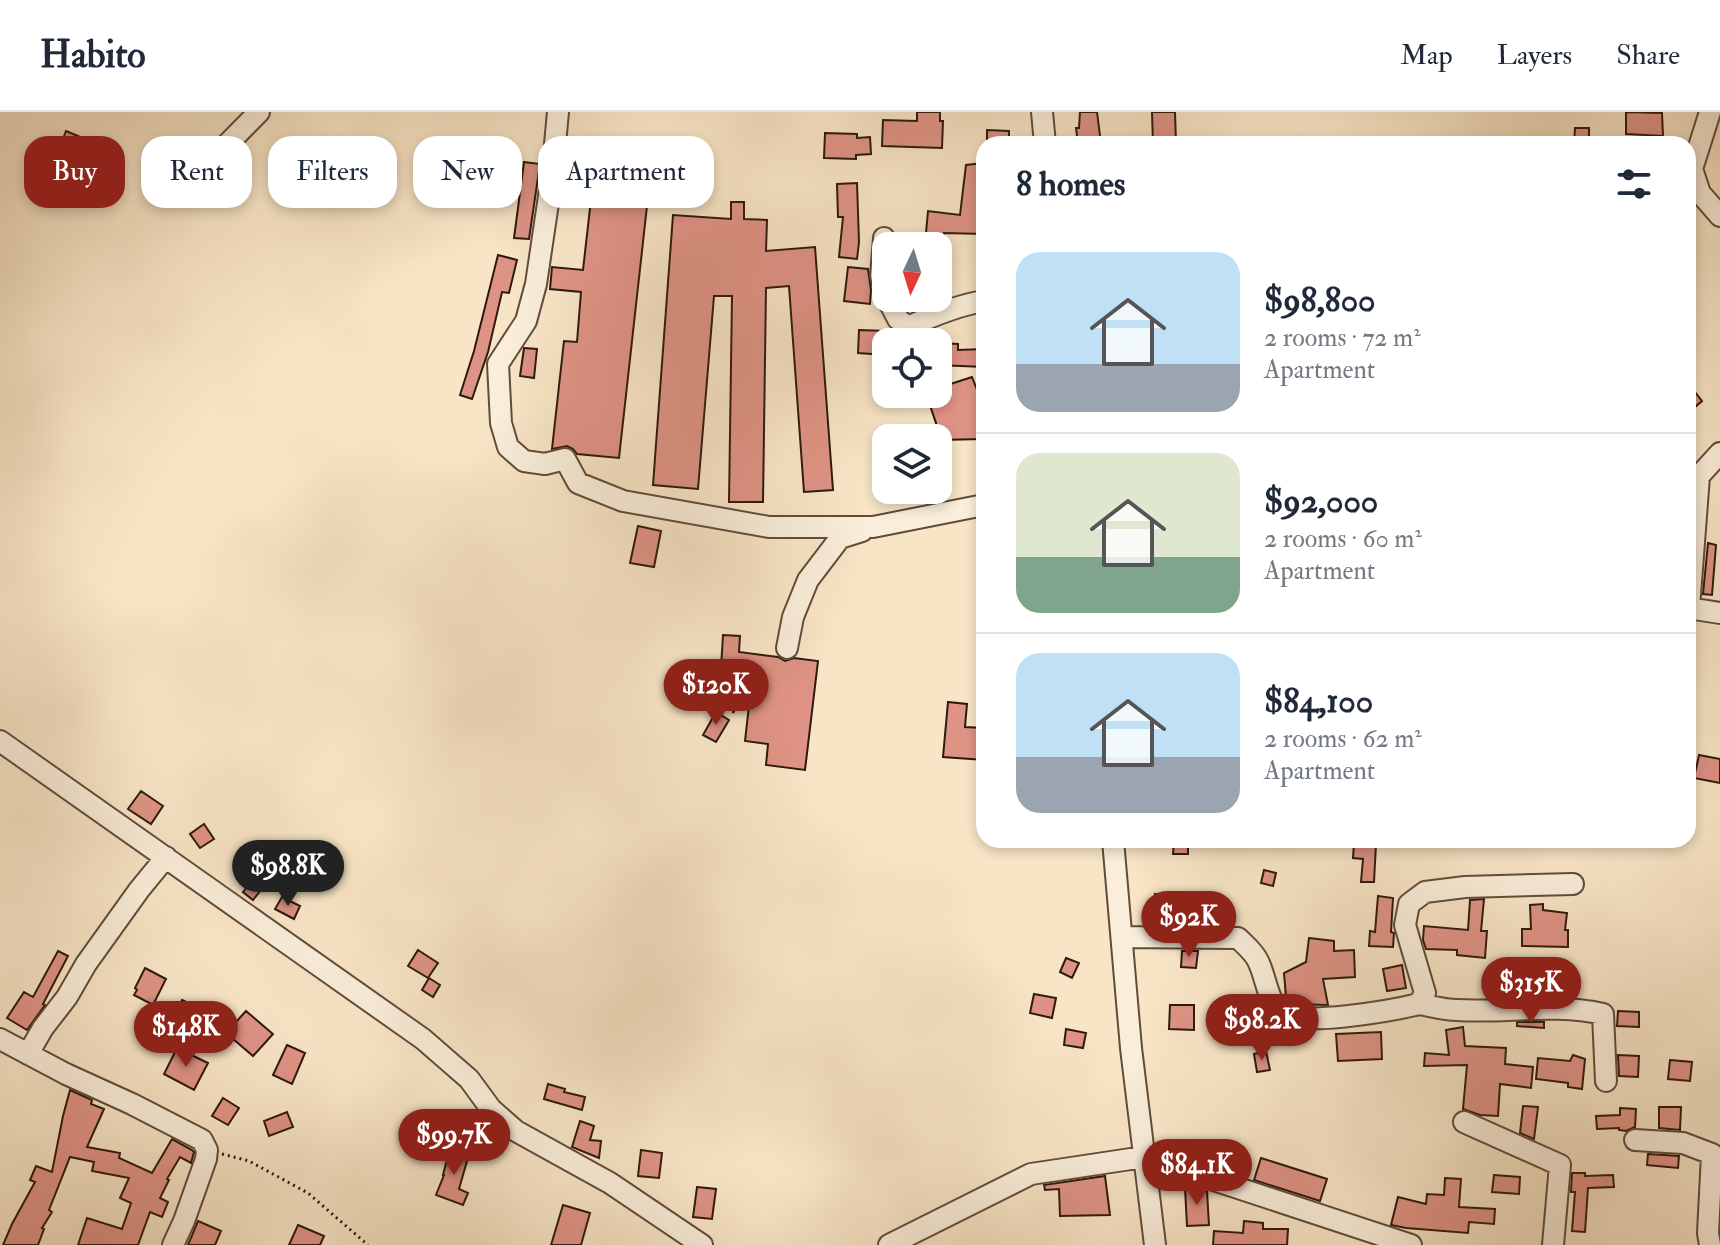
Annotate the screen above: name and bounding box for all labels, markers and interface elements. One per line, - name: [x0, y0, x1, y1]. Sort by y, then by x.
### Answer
- text: Habito: [40, 31, 146, 79]
- text: Map: [1400, 38, 1453, 73]
- text: Layers: [1497, 38, 1572, 73]
- text: Share: [1616, 38, 1680, 73]
- chip: Buy: [24, 136, 125, 208]
- chip: Rent: [141, 136, 252, 208]
- chip: Filters: [268, 136, 397, 208]
- chip: New: [413, 136, 522, 208]
- chip: Apartment: [538, 136, 714, 208]
- icon: filters: [1612, 162, 1656, 206]
- text: 8 homes: [1016, 163, 1125, 206]
- north arrow: [872, 232, 952, 312]
- map controls: [872, 232, 952, 504]
- text: $98,800: [1264, 279, 1376, 322]
- icon: home: [1080, 284, 1176, 380]
- text: 2 rooms · 72 m²: [1264, 322, 1421, 354]
- button: locate: [872, 328, 952, 408]
- text: Apartment: [1264, 354, 1375, 386]
- button: layers: [872, 424, 952, 504]
- text: $92,000: [1264, 480, 1378, 523]
- icon: home: [1080, 485, 1176, 581]
- text: 2 rooms · 60 m²: [1264, 523, 1422, 555]
- text: Apartment: [1264, 555, 1375, 587]
- pin: $120K: [660, 659, 772, 727]
- text: $120K: [682, 669, 750, 701]
- text: $84,100: [1264, 680, 1373, 723]
- icon: home: [1080, 685, 1176, 781]
- text: 2 rooms · 62 m²: [1264, 723, 1422, 755]
- text: Apartment: [1264, 755, 1375, 787]
- pin: $98.8K: [223, 840, 353, 908]
- text: $98.8K: [250, 850, 326, 882]
- pin: $92K: [1142, 891, 1236, 959]
- text: $92K: [1159, 901, 1219, 933]
- pin: $315K: [1475, 957, 1587, 1025]
- text: $315K: [1499, 967, 1563, 999]
- pin: $98.2K: [1197, 994, 1327, 1062]
- pin: $148K: [130, 1001, 242, 1069]
- text: $98.2K: [1224, 1004, 1300, 1036]
- text: $148K: [152, 1011, 220, 1043]
- pin: $99.7K: [389, 1109, 519, 1177]
- text: $99.7K: [416, 1119, 492, 1151]
- pin: $84.1K: [1132, 1139, 1262, 1207]
- text: $84.1K: [1160, 1149, 1234, 1181]

